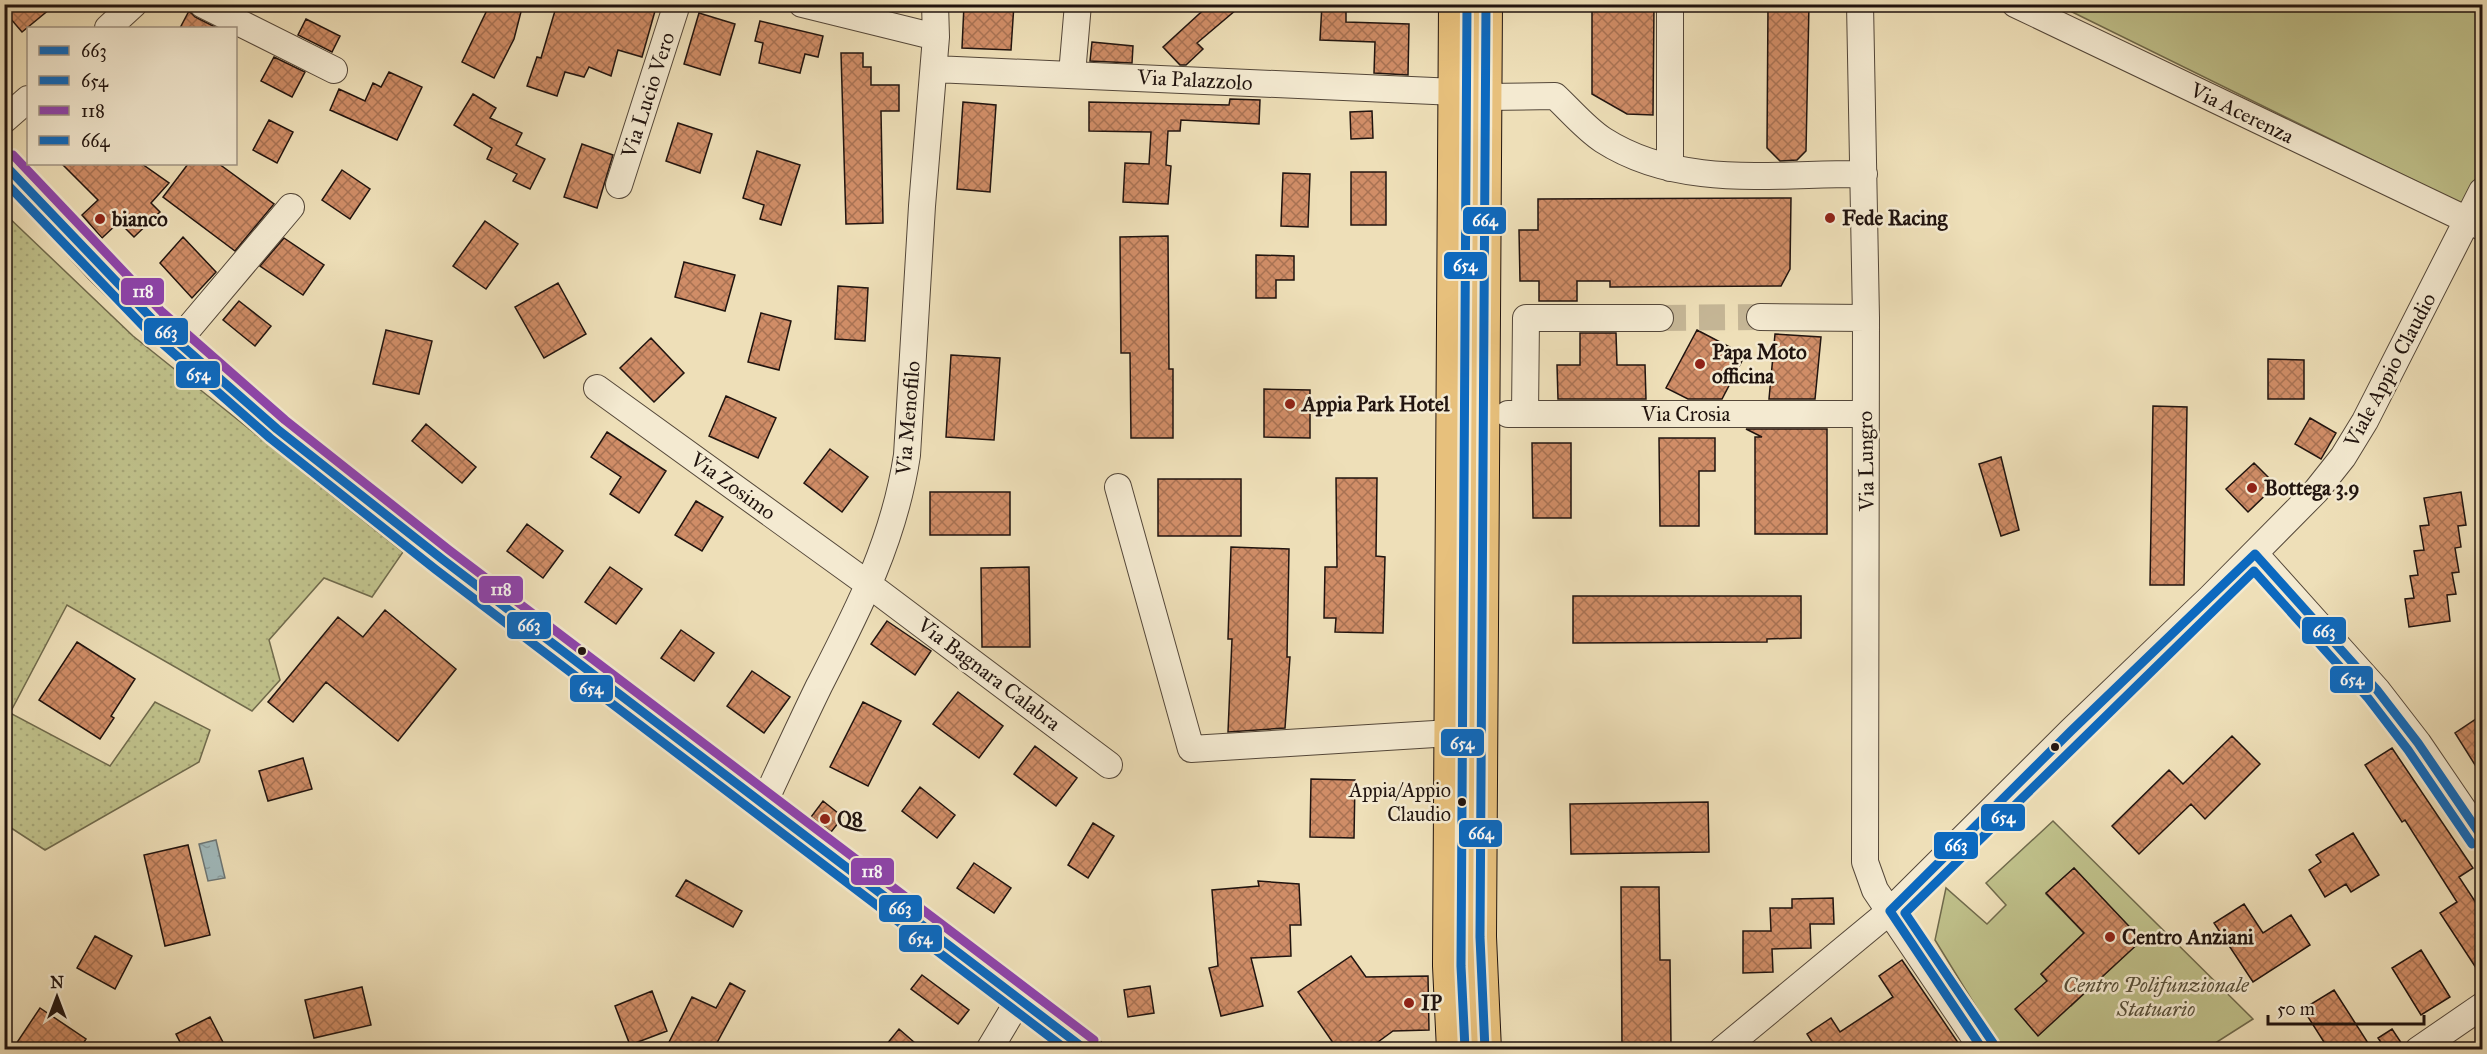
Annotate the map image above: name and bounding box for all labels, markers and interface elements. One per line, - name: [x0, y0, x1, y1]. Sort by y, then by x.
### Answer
- legend: [27, 27, 237, 165]
- street label: Via Lucio Vero: [615, 29, 681, 162]
- text: 663: [81, 40, 107, 62]
- street label: Via Palazzolo: [1136, 64, 1253, 96]
- text: 654: [81, 70, 109, 92]
- street label: Via Acerenza: [2185, 76, 2298, 149]
- text: 118: [81, 100, 105, 122]
- text: 664: [81, 130, 110, 152]
- place label: Fede Racing: [1842, 205, 1948, 231]
- place label: bianco: [111, 206, 168, 232]
- line badge: 664: [1462, 206, 1507, 235]
- text: 664: [1472, 211, 1499, 231]
- marker: Fede Racing: [1823, 211, 1837, 225]
- marker: bianco: [93, 212, 107, 226]
- line badge: 654: [1443, 251, 1488, 280]
- text: 654: [1453, 256, 1478, 276]
- line badge: 118: [120, 277, 165, 306]
- text: 118: [132, 282, 154, 301]
- street label: Viale Appio Claudio: [2338, 288, 2442, 453]
- line badge: 663: [143, 317, 189, 346]
- text: 663: [155, 323, 177, 343]
- place label: Papa Moto officina: [1712, 339, 1807, 389]
- marker: Papa Moto officina: [1693, 357, 1707, 371]
- line badge: 654: [175, 360, 221, 389]
- street label: Via Menofilo: [890, 360, 926, 477]
- text: 654: [186, 365, 211, 385]
- place label: Appia Park Hotel: [1300, 391, 1451, 417]
- marker: Appia Park Hotel: [1283, 397, 1297, 411]
- street label: Via Crosia: [1641, 401, 1731, 427]
- street label: Via Lungro: [1852, 410, 1880, 512]
- street label: Via Zosimo: [684, 446, 781, 526]
- place label: Bottega 3.9: [2264, 475, 2359, 501]
- marker: Bottega 3.9: [2245, 481, 2259, 495]
- line badge: 118: [478, 575, 524, 604]
- text: 118: [490, 580, 512, 599]
- line badge: 663: [506, 611, 552, 640]
- street label: Via Bagnara Calabra: [912, 611, 1066, 736]
- text: 663: [518, 616, 540, 636]
- line badge: 663: [2301, 616, 2347, 645]
- text: 663: [2313, 622, 2335, 642]
- unlabelled marker: [576, 645, 588, 657]
- line badge: 654: [2329, 665, 2374, 694]
- text: 654: [2340, 670, 2365, 690]
- line badge: 654: [569, 674, 614, 703]
- text: 654: [579, 679, 604, 699]
- line badge: 654: [1440, 728, 1485, 757]
- text: 654: [1450, 734, 1475, 754]
- unlabelled marker: [2049, 741, 2061, 753]
- place label: Appia/Appio Claudio: [1348, 778, 1451, 826]
- marker: Appia/Appio Claudio: [1456, 796, 1468, 808]
- line badge: 654: [1980, 803, 2026, 832]
- place label: Q8: [837, 806, 867, 832]
- text: 654: [1991, 808, 2016, 828]
- marker: Q8: [818, 812, 832, 826]
- line badge: 664: [1458, 819, 1503, 848]
- text: 664: [1468, 824, 1495, 844]
- line badge: 663: [1933, 831, 1979, 860]
- text: 663: [1945, 836, 1967, 856]
- line badge: 118: [850, 857, 895, 886]
- text: 118: [861, 862, 883, 881]
- line badge: 663: [878, 894, 923, 923]
- text: 663: [889, 899, 911, 919]
- line badge: 654: [898, 924, 943, 953]
- place label: Centro Anziani: [2122, 924, 2254, 950]
- text: 654: [908, 929, 933, 949]
- marker: Centro Anziani: [2103, 930, 2117, 944]
- north arrow: [27, 967, 87, 1027]
- park label: Centro Polifunzionale Statuario: [2063, 972, 2250, 1022]
- text: N: [50, 973, 64, 992]
- scale bar: [2268, 988, 2424, 1026]
- place label: IP: [1421, 990, 1442, 1016]
- marker: IP: [1402, 996, 1416, 1010]
- text: 50 m: [2277, 998, 2315, 1020]

